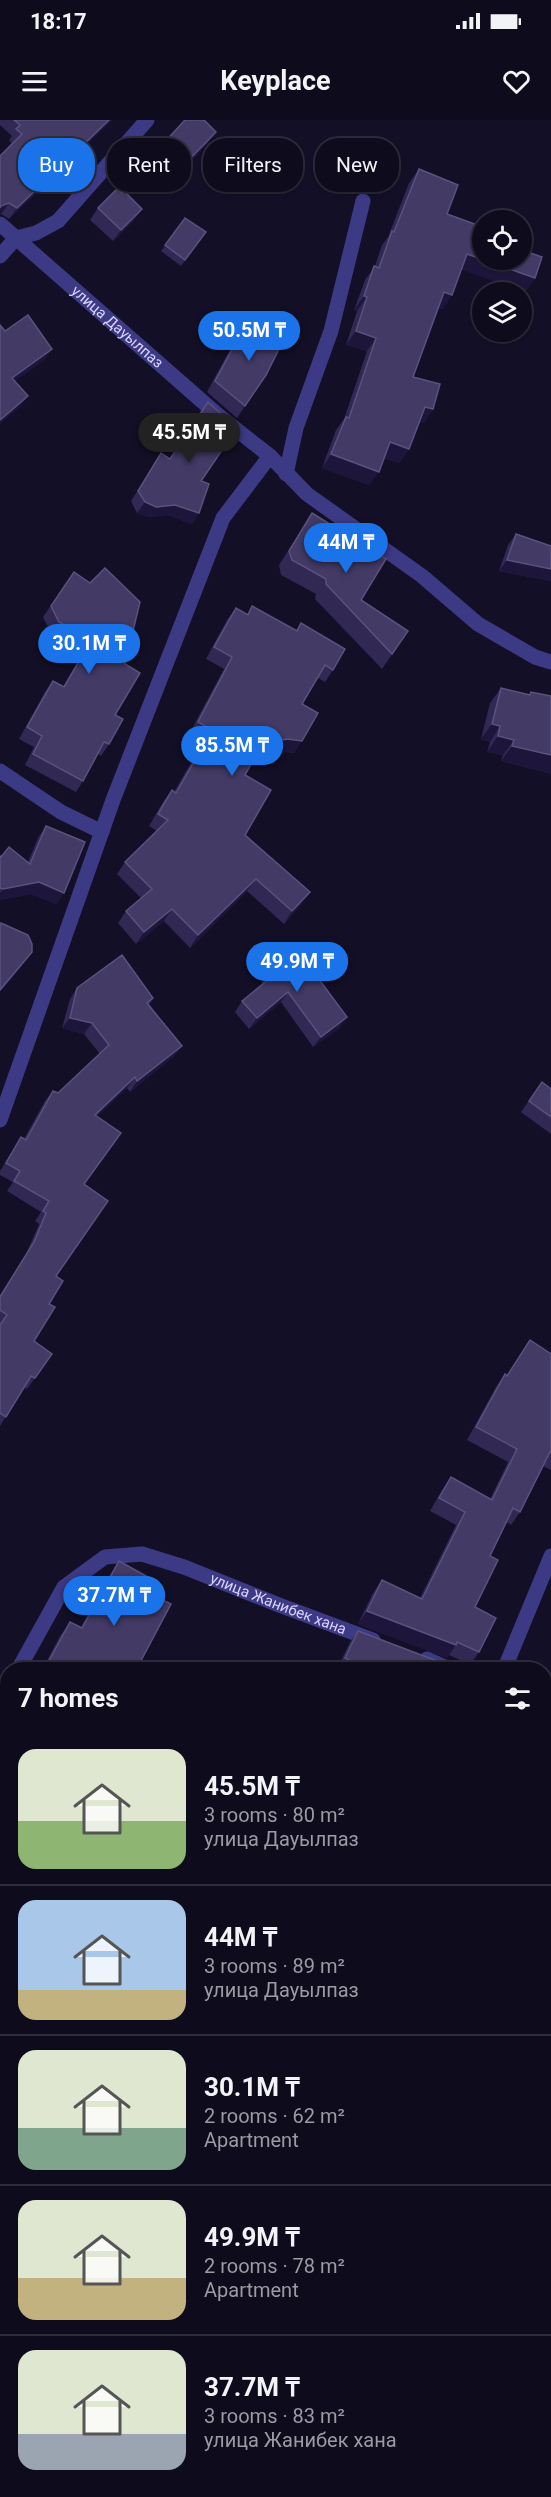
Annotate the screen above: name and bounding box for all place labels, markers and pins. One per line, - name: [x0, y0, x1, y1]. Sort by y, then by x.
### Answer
- pin: 50.5M ₸: [194, 311, 304, 362]
- pin: 45.5M ₸: [134, 413, 244, 464]
- pin: 44M ₸: [304, 523, 388, 574]
- pin: 30.1M ₸: [34, 624, 144, 675]
- pin: 85.5M ₸: [177, 726, 287, 777]
- pin: 49.9M ₸: [242, 942, 352, 993]
- pin: 37.7M ₸: [59, 1576, 169, 1627]

